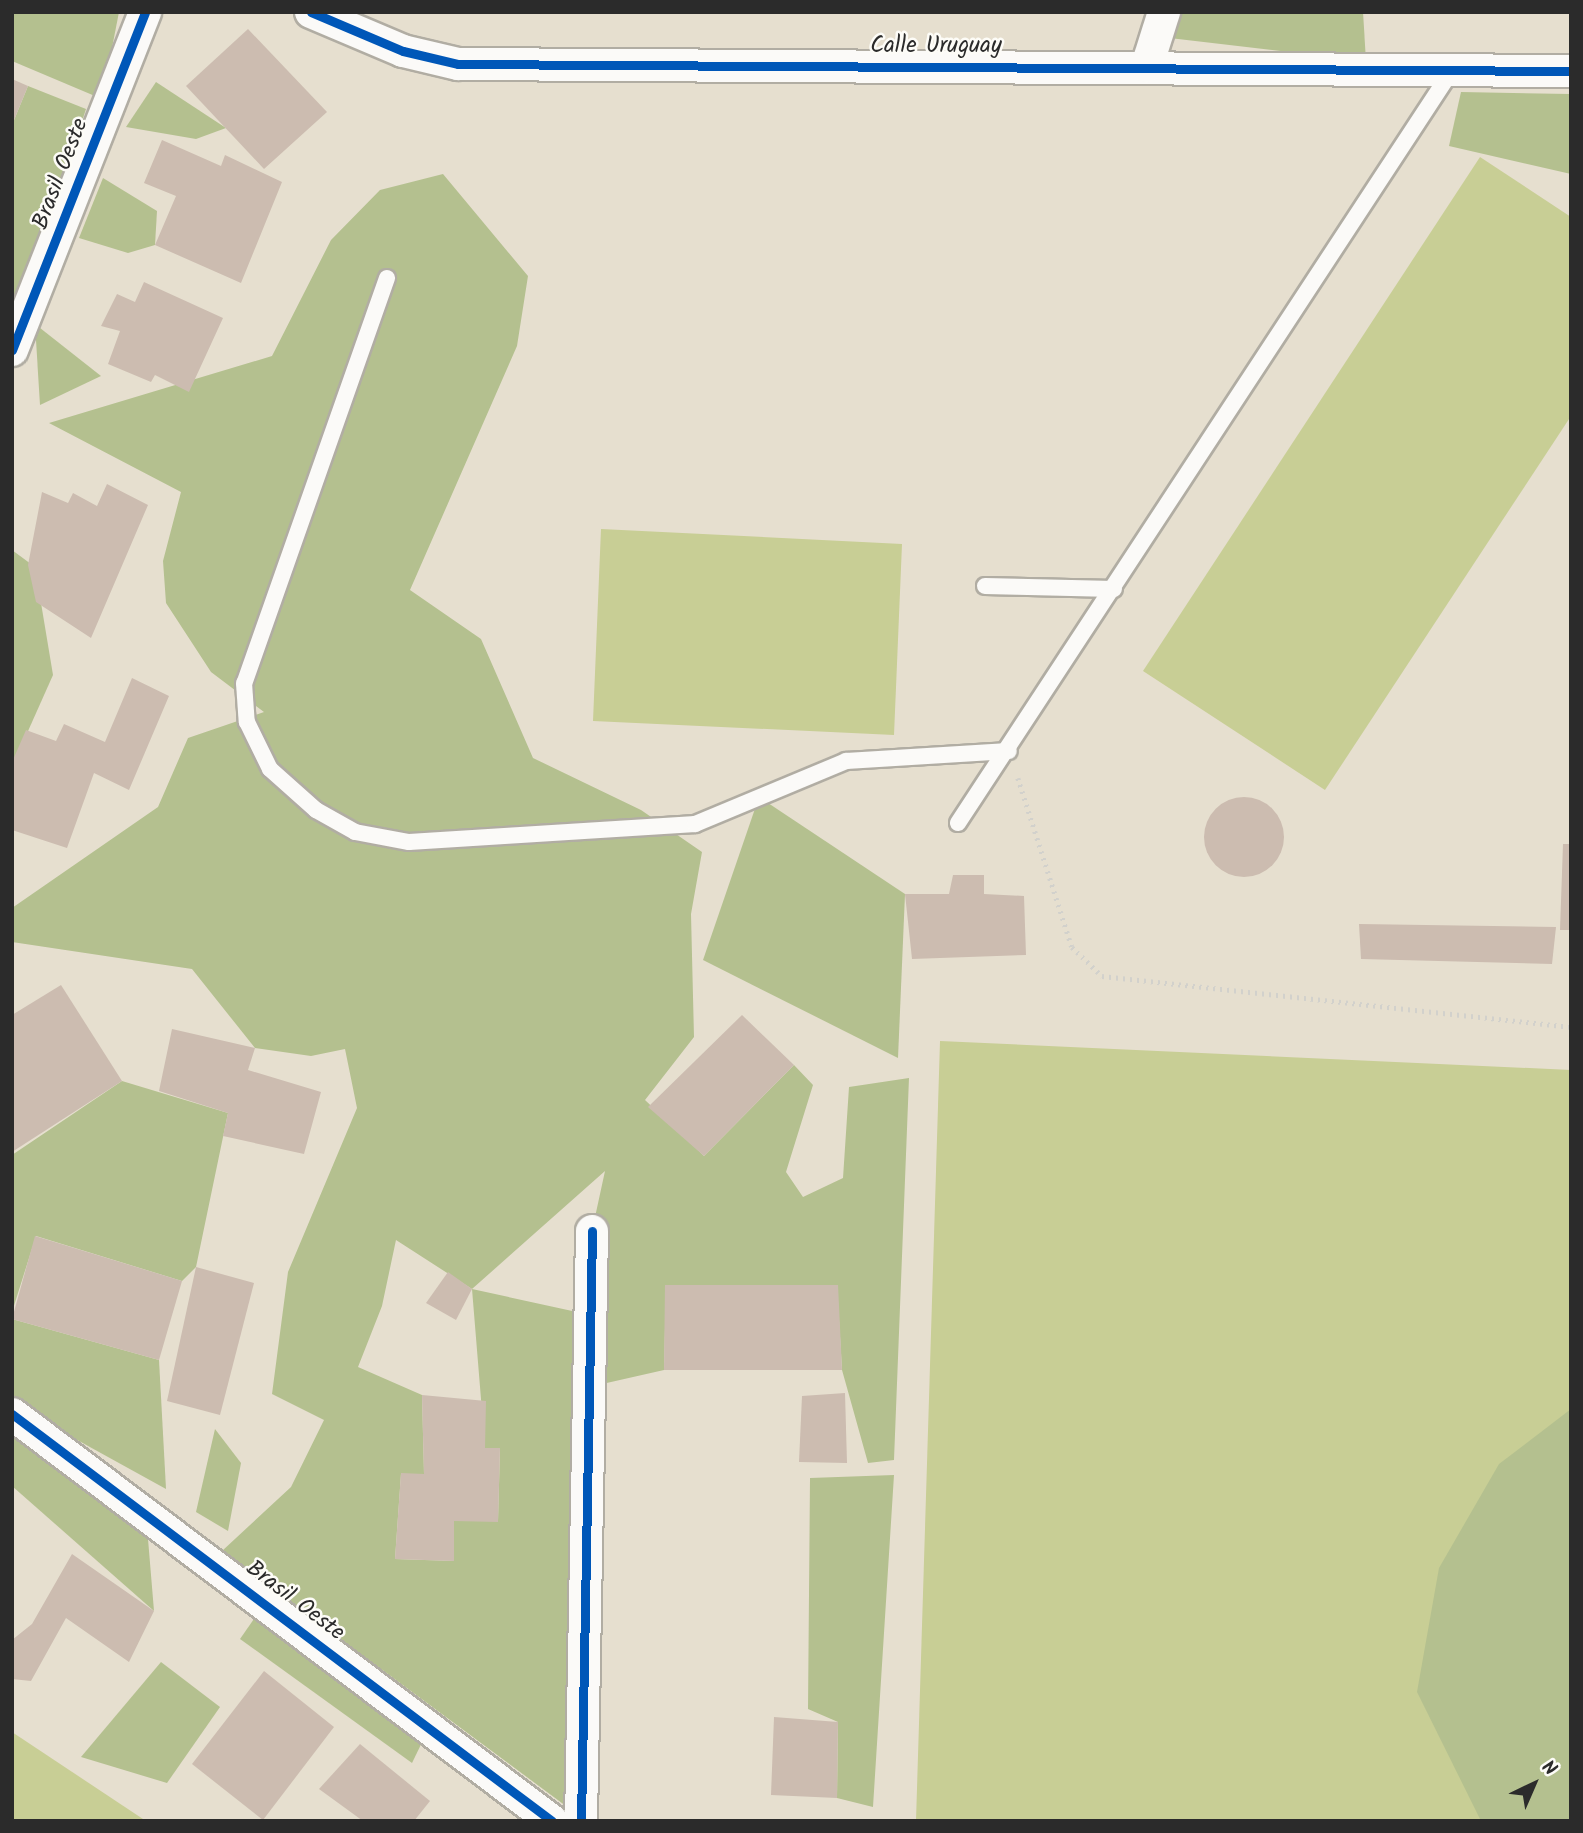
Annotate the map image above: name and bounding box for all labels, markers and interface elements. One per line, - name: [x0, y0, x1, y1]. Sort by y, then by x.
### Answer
- street label: Calle Uruguay: [870, 32, 1002, 60]
- street label: Brasil Oeste: [27, 115, 95, 233]
- street label: Brasil Oeste: [240, 1555, 350, 1647]
- north arrow: [1499, 1749, 1569, 1819]
- text: N: [1534, 1754, 1563, 1784]

